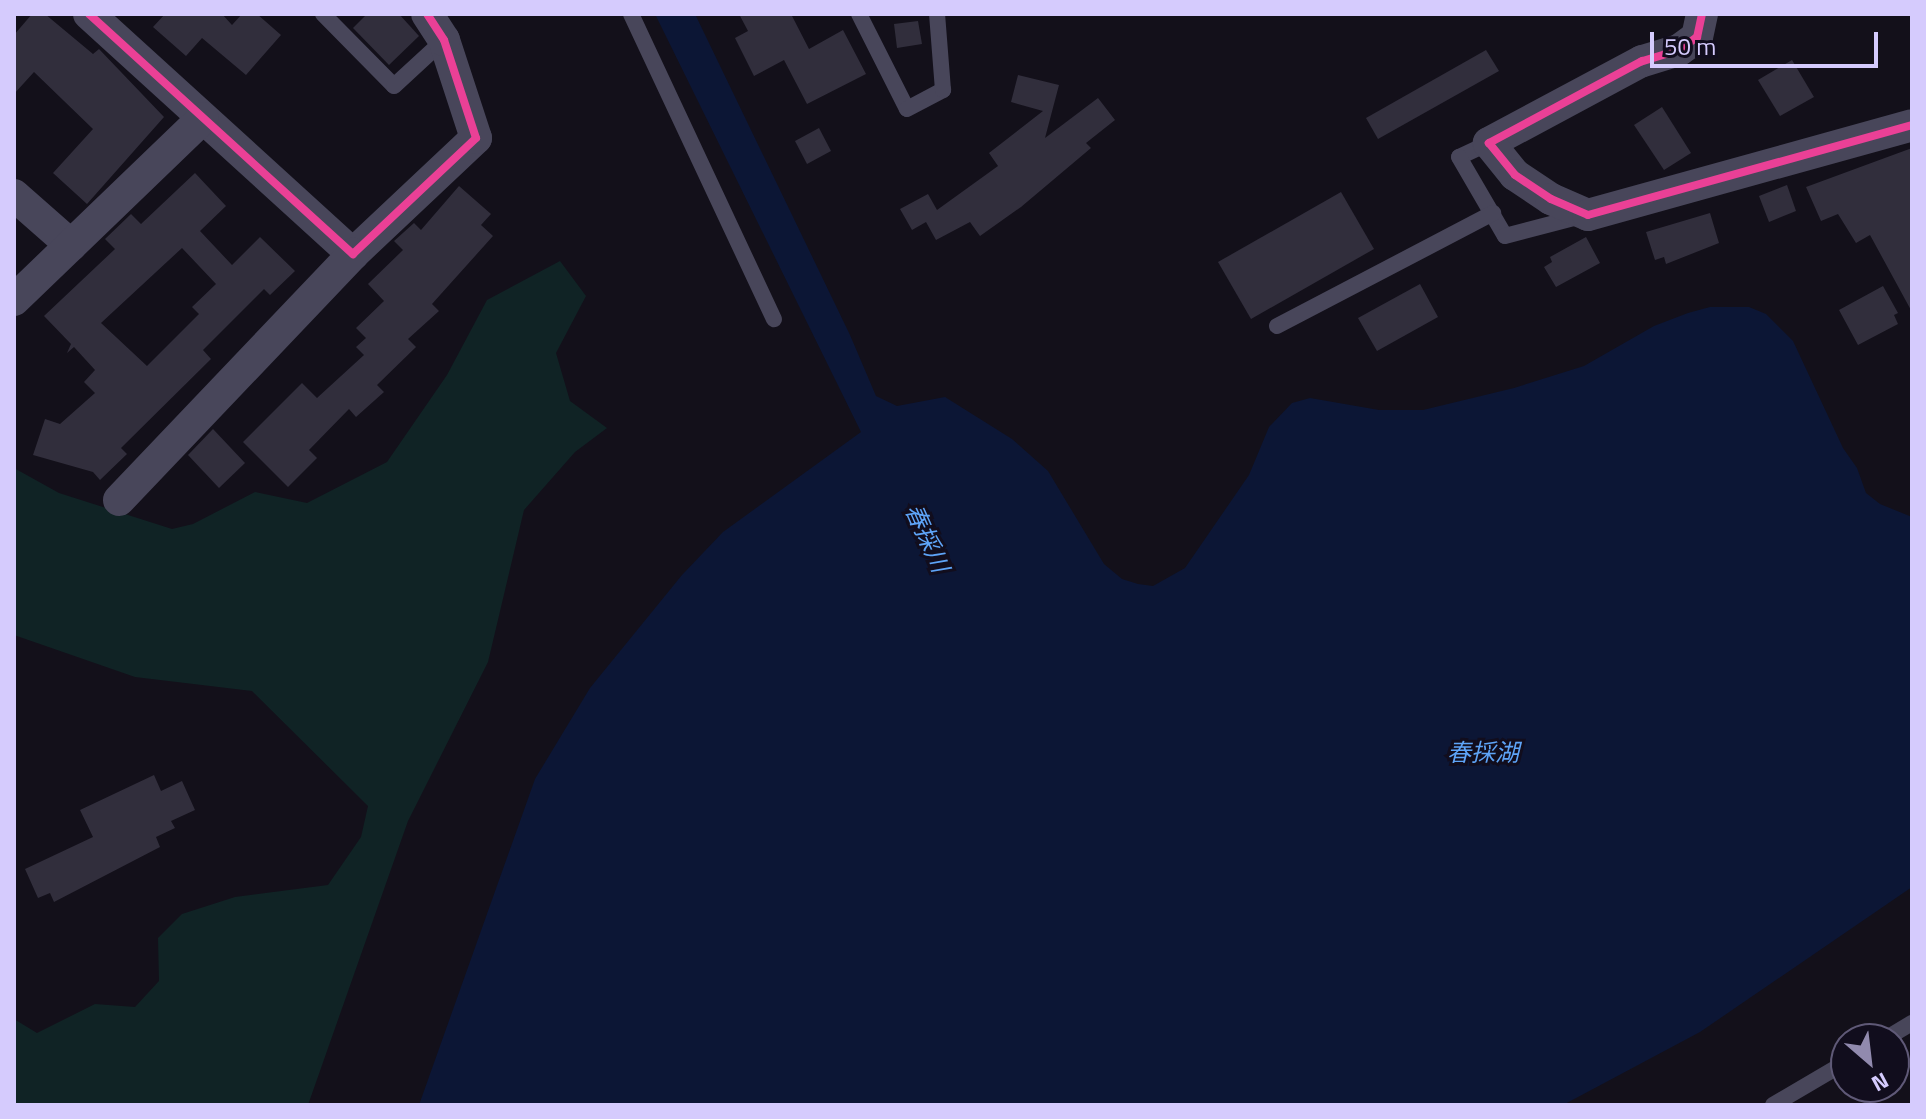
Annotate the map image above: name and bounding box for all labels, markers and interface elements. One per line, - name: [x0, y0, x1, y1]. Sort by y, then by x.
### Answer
- scale bar: [1654, 16, 1882, 66]
- text: 50 m: [1664, 28, 1716, 64]
- water label: 春採川: [899, 499, 955, 577]
- water label: 春採湖: [1447, 739, 1519, 767]
- north arrow: [1830, 1023, 1910, 1103]
- text: N: [1866, 1064, 1895, 1101]

